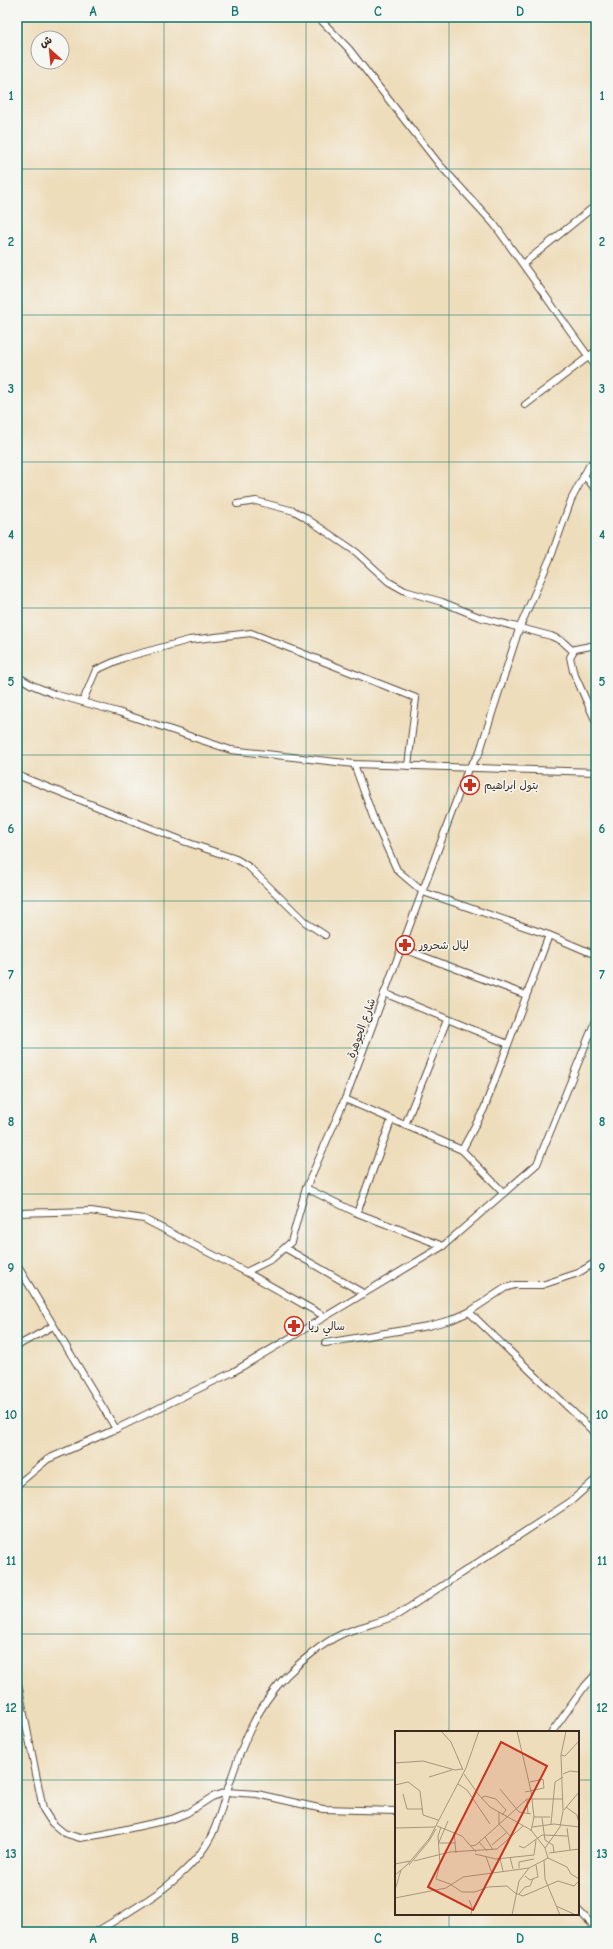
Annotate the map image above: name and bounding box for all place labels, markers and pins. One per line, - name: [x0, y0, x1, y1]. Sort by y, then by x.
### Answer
- pharmacy icon: بتول ابراهيم: [459, 774, 481, 796]
- place label: بتول ابراهيم: [484, 779, 538, 794]
- pharmacy icon: ليال شحرور: [394, 934, 416, 956]
- place label: ليال شحرور: [418, 939, 469, 952]
- pharmacy icon: سالي ريا: [283, 1315, 305, 1337]
- place label: سالي ريا: [308, 1320, 345, 1337]

